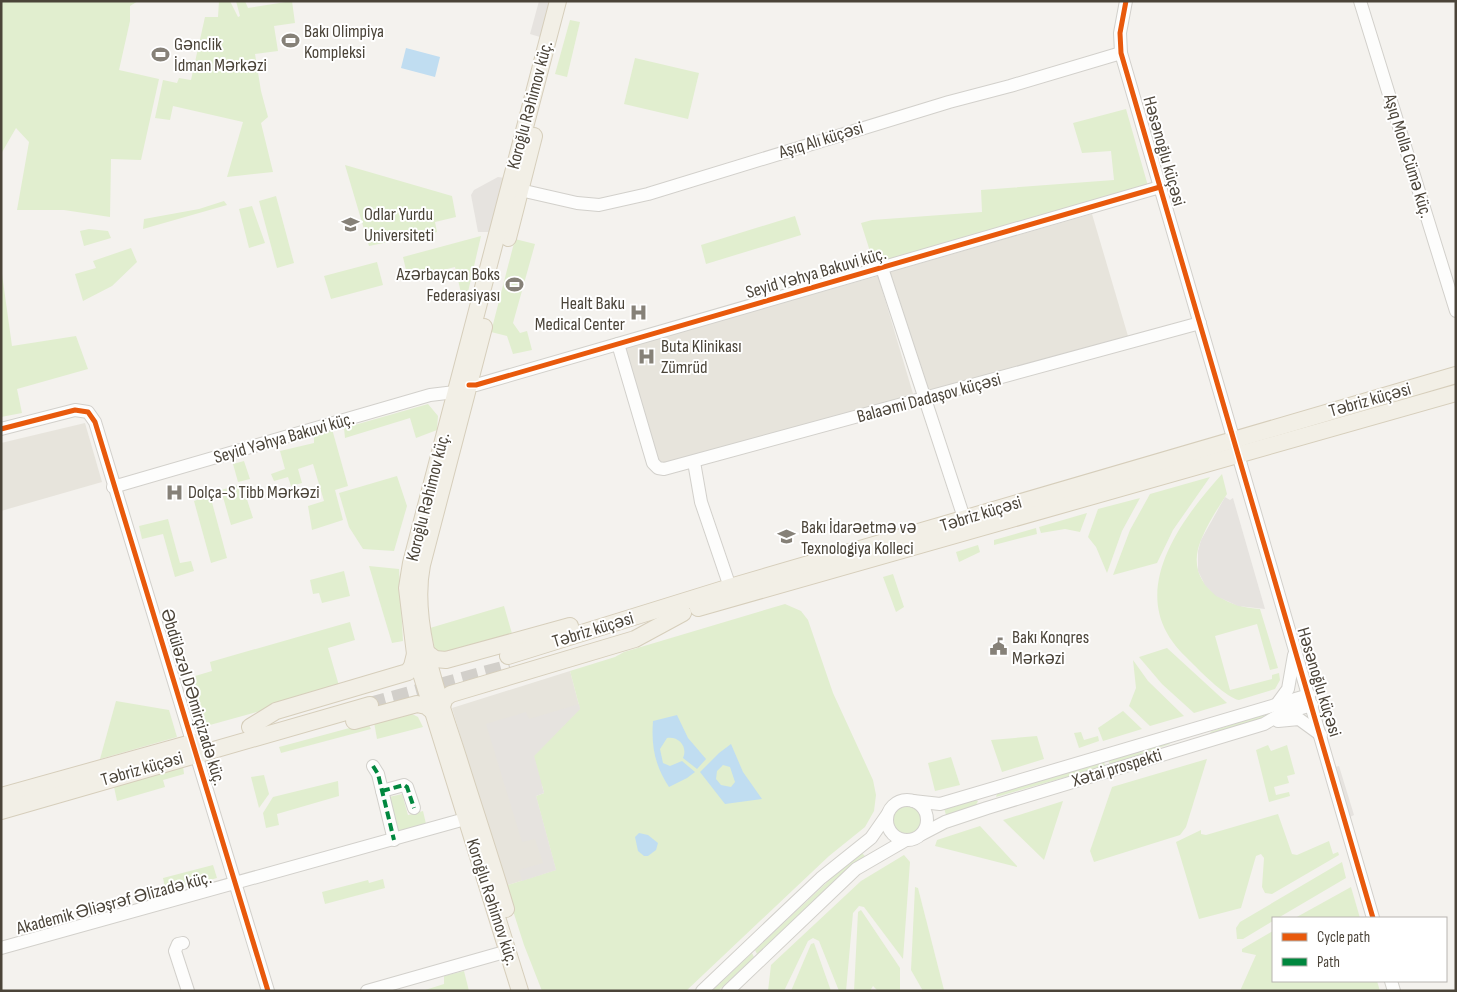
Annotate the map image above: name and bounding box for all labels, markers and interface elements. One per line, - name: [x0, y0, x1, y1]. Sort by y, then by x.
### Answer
- place label: Bakı Olimpiya Kompleksi: [304, 21, 384, 63]
- sports icon: Bakı Olimpiya Kompleksi: [280, 31, 300, 51]
- place label: Gənclik İdman Mərkəzi: [174, 34, 267, 76]
- street label: Koroğlu Rəhimov küç.: [503, 39, 557, 171]
- sports icon: Gənclik İdman Mərkəzi: [150, 44, 170, 64]
- street label: Aşıq Molla Cümə küç.: [1379, 91, 1437, 221]
- street label: Həsənoğlu küçəsi: [1138, 94, 1190, 208]
- street label: Aşıq Alı küçəsi: [775, 117, 866, 163]
- place label: Odlar Yurdu Universiteti: [364, 204, 434, 246]
- school or university icon: Odlar Yurdu Universiteti: [340, 214, 360, 234]
- street label: Seyid Yəhya Bakuvi küç.: [743, 243, 889, 303]
- place label: Azərbaycan Boks Federasiyası: [395, 264, 500, 306]
- sports icon: Azərbaycan Boks Federasiyası: [504, 274, 524, 294]
- place label: Healt Baku Medical Center: [535, 293, 625, 335]
- hospital icon: Healt Baku Medical Center: [629, 303, 649, 323]
- place label: Buta Klinikası Zümrüd: [661, 336, 742, 378]
- hospital icon: Buta Klinikası Zümrüd: [637, 346, 657, 366]
- street label: Balaəmi Dadaşov küçəsi: [855, 369, 1003, 427]
- street label: Təbriz küçəsi: [1327, 378, 1413, 422]
- street label: Seyid Yəhya Bakuvi küç.: [211, 408, 357, 468]
- street label: Koroğlu Rəhimov küç.: [402, 430, 454, 564]
- hospital icon: Dolça-S Tibb Mərkəzi: [164, 482, 184, 502]
- place label: Dolça-S Tibb Mərkəzi: [188, 482, 320, 503]
- street label: Təbriz küçəsi: [938, 492, 1024, 536]
- place label: Bakı İdarəetmə və Texnologiya Kolleci: [801, 517, 916, 559]
- school or university icon: Bakı İdarəetmə və Texnologiya Kolleci: [777, 527, 797, 547]
- street label: Əbdüləzəl DƏmirçizadə küç.: [156, 606, 230, 788]
- street label: Təbriz küçəsi: [550, 608, 636, 652]
- street label: Həsənoğlu küçəsi: [1292, 625, 1346, 739]
- place label: Bakı Konqres Mərkəzi: [1012, 627, 1089, 669]
- public building icon: Bakı Konqres Mərkəzi: [988, 637, 1008, 657]
- street label: Xətai prospekti: [1069, 744, 1164, 792]
- street label: Təbriz küçəsi: [99, 747, 185, 791]
- street label: Koroğlu Rəhimov küç.: [462, 836, 522, 968]
- street label: Akademik Əliəşrəf Əlizadə küç.: [13, 867, 214, 939]
- legend: [1272, 917, 1447, 982]
- text: Cycle path: [1317, 928, 1370, 947]
- text: Path: [1317, 953, 1340, 972]

